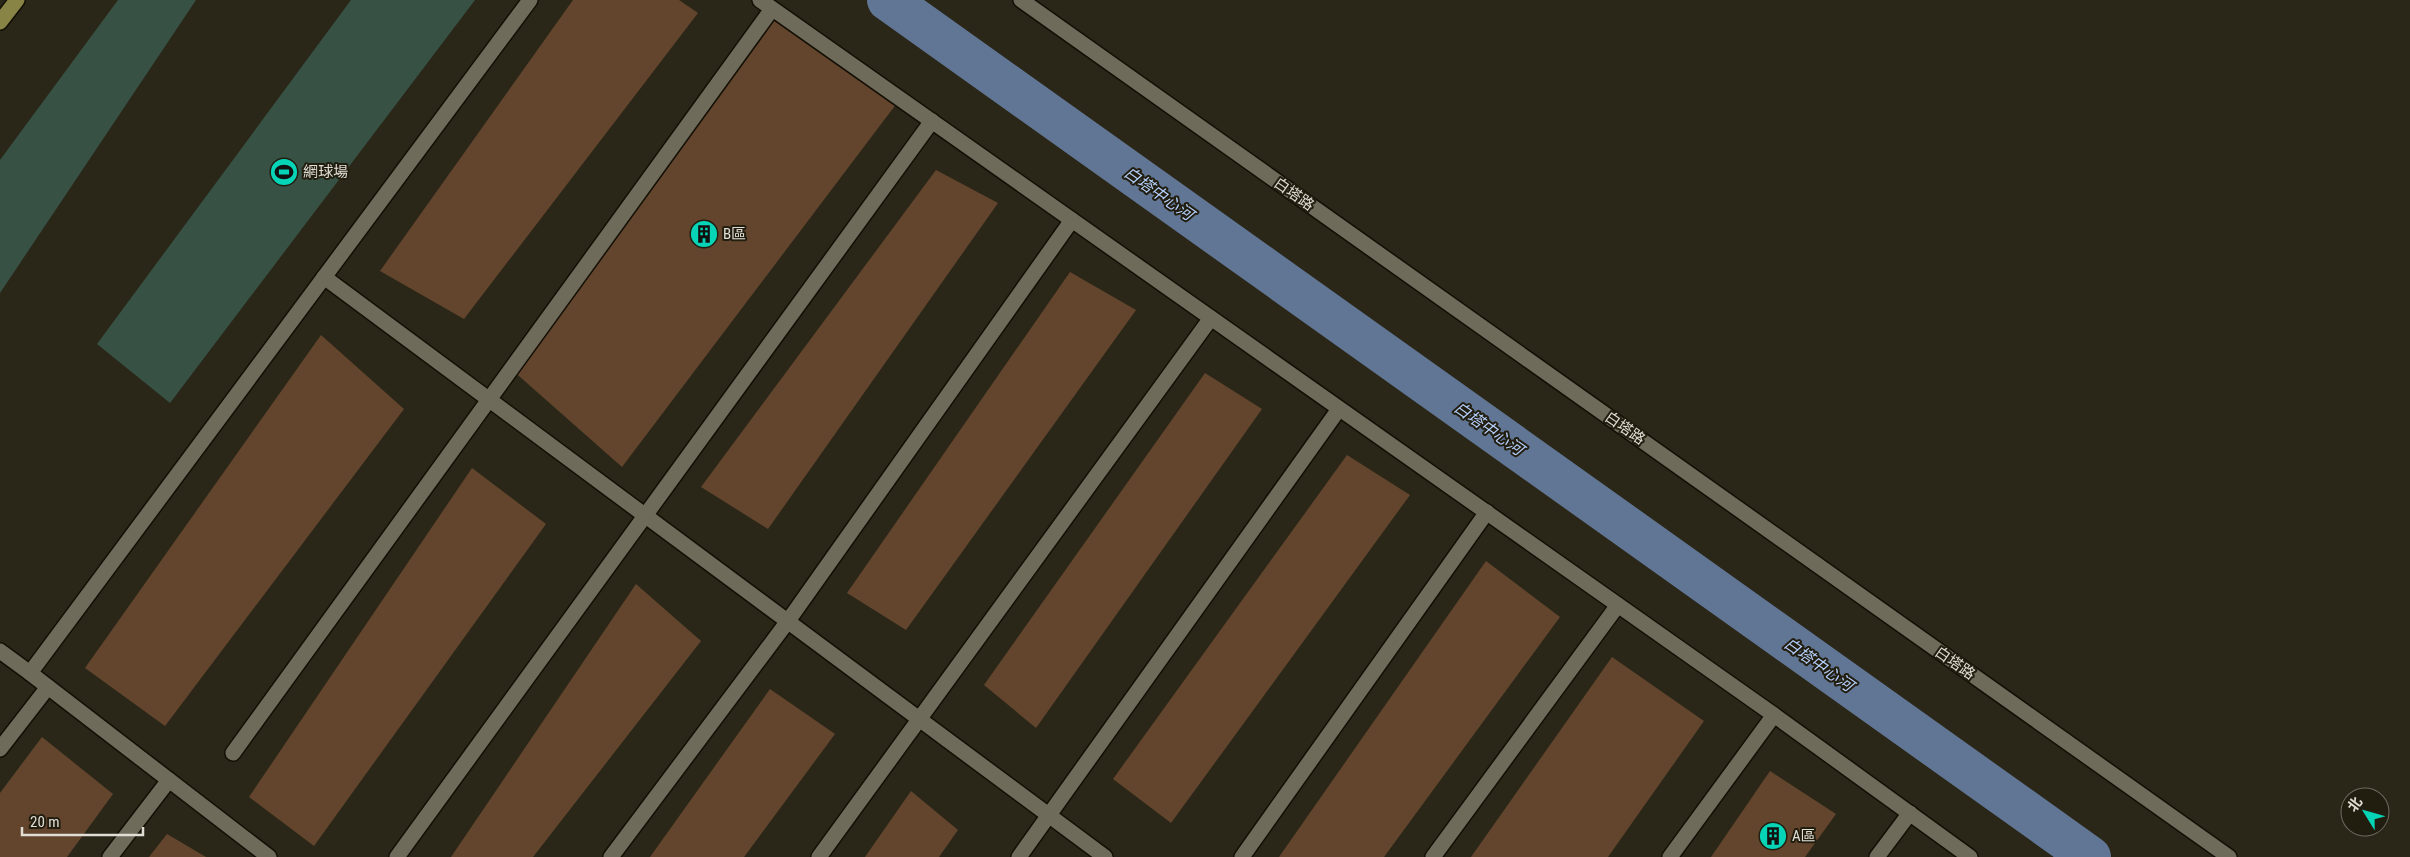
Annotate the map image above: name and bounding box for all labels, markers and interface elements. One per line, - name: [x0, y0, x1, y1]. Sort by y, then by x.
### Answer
- sports icon: 網球場: [269, 157, 299, 187]
- place label: 網球場: [303, 163, 348, 181]
- water label: 白塔中心河: [1120, 163, 1199, 226]
- street label: 白塔路: [1270, 174, 1318, 214]
- building icon: B區: [689, 219, 719, 249]
- place label: B區: [723, 225, 746, 243]
- water label: 白塔中心河: [1450, 398, 1529, 461]
- street label: 白塔路: [1601, 408, 1649, 448]
- water label: 白塔中心河: [1780, 634, 1859, 697]
- street label: 白塔路: [1931, 643, 1979, 683]
- north arrow: [2340, 787, 2390, 837]
- text: 北: [2344, 794, 2365, 815]
- scale bar: [22, 804, 144, 836]
- text: 20 m: [30, 813, 60, 831]
- building icon: A區: [1758, 821, 1788, 851]
- place label: A區: [1792, 827, 1816, 845]

